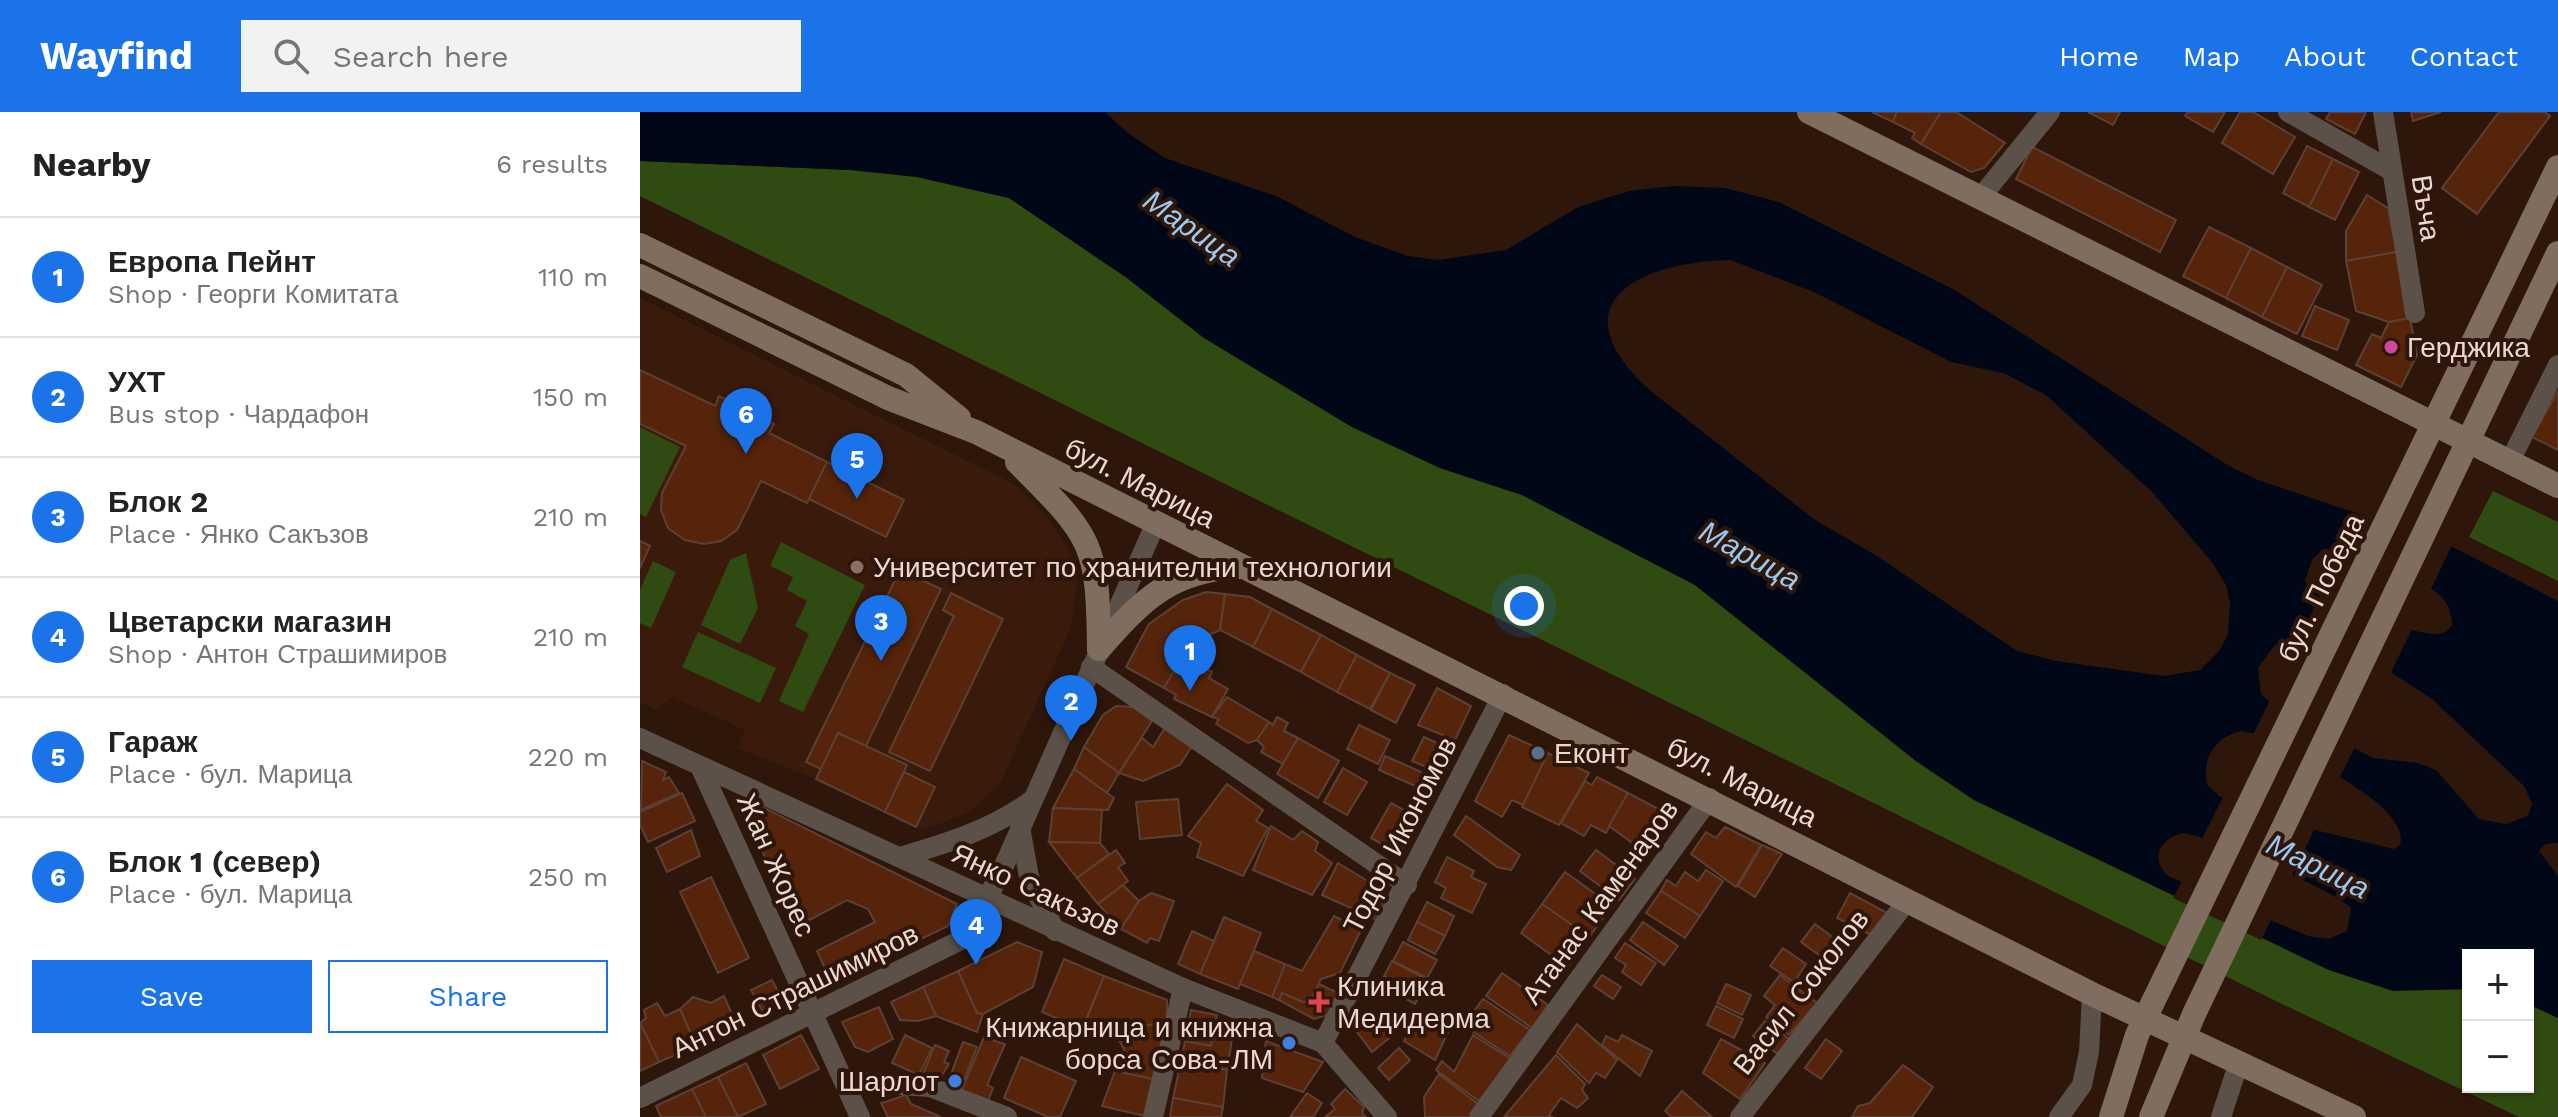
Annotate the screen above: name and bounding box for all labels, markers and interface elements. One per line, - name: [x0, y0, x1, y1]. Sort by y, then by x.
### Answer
- search box: [241, 20, 801, 92]
- text: Wayfind: [40, 34, 193, 78]
- icon: search: [269, 34, 313, 78]
- text: Search here: [333, 39, 509, 74]
- text: Home: [2059, 40, 2139, 73]
- text: Map: [2183, 40, 2240, 73]
- text: About: [2284, 40, 2366, 73]
- text: Contact: [2410, 40, 2518, 73]
- text: Nearby: [32, 144, 151, 184]
- text: 6 results: [496, 149, 608, 179]
- street label: Въча: [2405, 173, 2448, 244]
- water label: Марица: [1137, 182, 1247, 274]
- text: Европа Пейнт: [108, 244, 316, 279]
- text: 1: [52, 262, 64, 292]
- text: 110 m: [538, 262, 608, 292]
- text: Shop · Георги Комитата: [108, 279, 398, 309]
- place label: Герджика: [2407, 331, 2530, 364]
- marker: Герджика: [2382, 338, 2400, 356]
- text: УХТ: [108, 364, 165, 399]
- text: 2: [50, 382, 66, 412]
- text: 150 m: [533, 382, 608, 412]
- pin: 6: [720, 388, 772, 454]
- text: Bus stop · Чардафон: [108, 399, 369, 429]
- street label: бул. Марица: [1059, 431, 1221, 535]
- pin: 5: [831, 433, 883, 499]
- text: Блок 2: [108, 484, 208, 519]
- text: 3: [50, 502, 66, 532]
- text: 210 m: [533, 502, 608, 532]
- street label: бул. Победа: [2271, 508, 2371, 667]
- water label: Марица: [1694, 513, 1806, 597]
- text: Place · Янко Сакъзов: [108, 519, 369, 549]
- place label: Университет по хранителни технологии: [873, 551, 1392, 584]
- marker: Университет по хранителни технологии: [848, 558, 866, 576]
- your location: [1504, 586, 1544, 626]
- pin: 3: [855, 595, 907, 661]
- text: Цветарски магазин: [108, 604, 392, 639]
- text: 4: [50, 622, 66, 652]
- text: 210 m: [533, 622, 608, 652]
- pin: 1: [1164, 625, 1216, 691]
- text: Shop · Антон Страшимиров: [108, 639, 447, 669]
- pin: 2: [1045, 675, 1097, 741]
- text: Гараж: [108, 724, 198, 759]
- street label: бул. Марица: [1661, 730, 1823, 834]
- street label: Тодор Икономов: [1336, 731, 1464, 939]
- place label: Еконт: [1554, 737, 1629, 770]
- text: 5: [50, 742, 66, 772]
- text: 220 m: [528, 742, 608, 772]
- marker: Еконт: [1529, 744, 1547, 762]
- text: Place · бул. Марица: [108, 759, 352, 789]
- street label: Жан Жорес: [730, 788, 822, 942]
- street label: Атанас Каменаров: [1515, 793, 1685, 1011]
- water label: Марица: [2261, 826, 2375, 906]
- street label: Янко Сакъзов: [946, 837, 1126, 943]
- text: Блок 1 (север): [108, 844, 321, 879]
- text: 6: [50, 862, 66, 892]
- text: 250 m: [528, 862, 608, 892]
- text: Place · бул. Марица: [108, 879, 352, 909]
- pin: 4: [950, 899, 1002, 965]
- street label: Васил Соколов: [1726, 903, 1876, 1081]
- street label: Антон Страшимиров: [666, 917, 924, 1065]
- map controls: [2462, 949, 2534, 1093]
- button: +: [2462, 949, 2534, 1021]
- button: Save: [32, 960, 312, 1033]
- button: Share: [328, 960, 608, 1033]
- place label: Клиника Медидерма: [1337, 970, 1490, 1035]
- marker: Клиника Медидерма: [1308, 991, 1330, 1013]
- place label: Книжарница и книжна борса Сова-ЛМ: [985, 1011, 1273, 1076]
- button: −: [2462, 1021, 2534, 1093]
- marker: Книжарница и книжна борса Сова-ЛМ: [1280, 1034, 1298, 1052]
- place label: Шарлот: [839, 1065, 939, 1098]
- marker: Шарлот: [946, 1072, 964, 1090]

